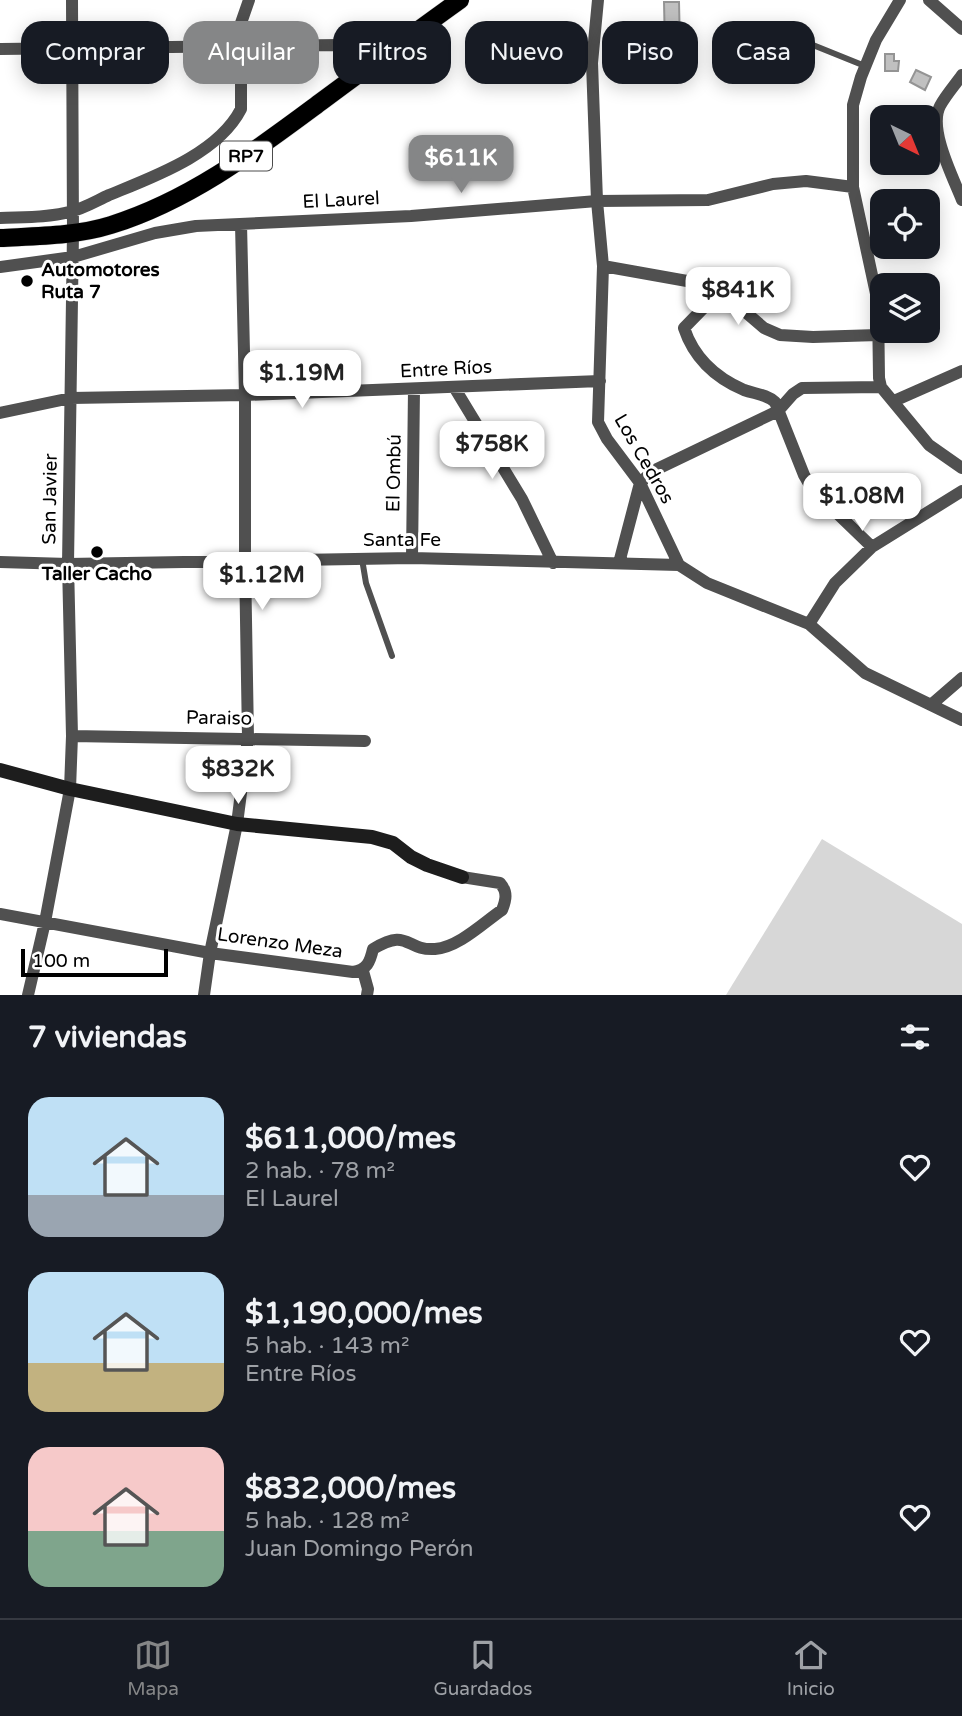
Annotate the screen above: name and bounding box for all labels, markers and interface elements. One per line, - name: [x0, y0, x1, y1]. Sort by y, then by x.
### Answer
- chip: Comprar: [21, 21, 169, 84]
- chip: Alquilar: [183, 21, 319, 84]
- chip: Filtros: [333, 21, 451, 84]
- chip: Nuevo: [465, 21, 588, 84]
- chip: Piso: [602, 21, 698, 84]
- chip: Casa: [712, 21, 815, 84]
- north arrow: [870, 105, 940, 175]
- map controls: [870, 105, 940, 343]
- pin: $611K: [412, 136, 510, 195]
- road number: RP7: [220, 141, 272, 170]
- text: $611K: [425, 144, 497, 172]
- street label: El Laurel: [302, 187, 380, 213]
- button: locate: [870, 189, 940, 259]
- place label: Automotores Ruta 7: [41, 259, 160, 303]
- pin: $841K: [689, 268, 787, 327]
- marker: Automotores Ruta 7: [19, 273, 35, 289]
- button: layers: [870, 273, 940, 343]
- text: $841K: [702, 276, 774, 304]
- pin: $1.19M: [245, 350, 359, 410]
- street label: Entre Ríos: [399, 356, 493, 382]
- text: $1.19M: [259, 359, 345, 387]
- street label: Los Cedros: [610, 410, 678, 508]
- pin: $758K: [443, 421, 541, 481]
- text: $758K: [456, 430, 528, 458]
- street label: El Ombú: [382, 434, 406, 512]
- street label: San Javier: [38, 453, 62, 545]
- pin: $1.08M: [805, 474, 919, 533]
- text: $1.08M: [819, 482, 905, 510]
- street label: Santa Fe: [363, 529, 441, 551]
- marker: Taller Cacho: [89, 544, 105, 560]
- pin: $1.12M: [205, 552, 319, 612]
- text: $1.12M: [219, 561, 305, 589]
- place label: Taller Cacho: [41, 563, 152, 585]
- street label: Paraiso: [186, 706, 252, 730]
- pin: $832K: [189, 746, 287, 806]
- text: $832K: [202, 755, 274, 783]
- street label: Lorenzo Meza: [216, 923, 344, 963]
- scale bar: [21, 946, 168, 978]
- text: 100 m: [32, 950, 90, 972]
- icon: filters: [896, 1018, 934, 1056]
- text: 7 viviendas: [28, 1019, 187, 1056]
- text: $611,000/mes: [245, 1120, 456, 1157]
- icon: home: [84, 1125, 168, 1209]
- icon: heart: [896, 1148, 934, 1186]
- text: 2 hab. · 78 m²: [245, 1157, 395, 1185]
- text: El Laurel: [245, 1185, 339, 1213]
- text: $1,190,000/mes: [245, 1295, 483, 1332]
- icon: home: [84, 1300, 168, 1384]
- icon: heart: [896, 1323, 934, 1361]
- text: 5 hab. · 143 m²: [245, 1332, 410, 1360]
- text: Entre Ríos: [245, 1360, 357, 1388]
- text: $832,000/mes: [245, 1470, 456, 1507]
- icon: home: [84, 1475, 168, 1559]
- icon: heart: [896, 1498, 934, 1536]
- text: 5 hab. · 128 m²: [245, 1507, 410, 1535]
- text: Juan Domingo Perón: [245, 1535, 473, 1563]
- tab: Mapa: [127, 1636, 179, 1700]
- tab: Guardados: [433, 1636, 532, 1700]
- tab: Inicio: [787, 1636, 835, 1700]

